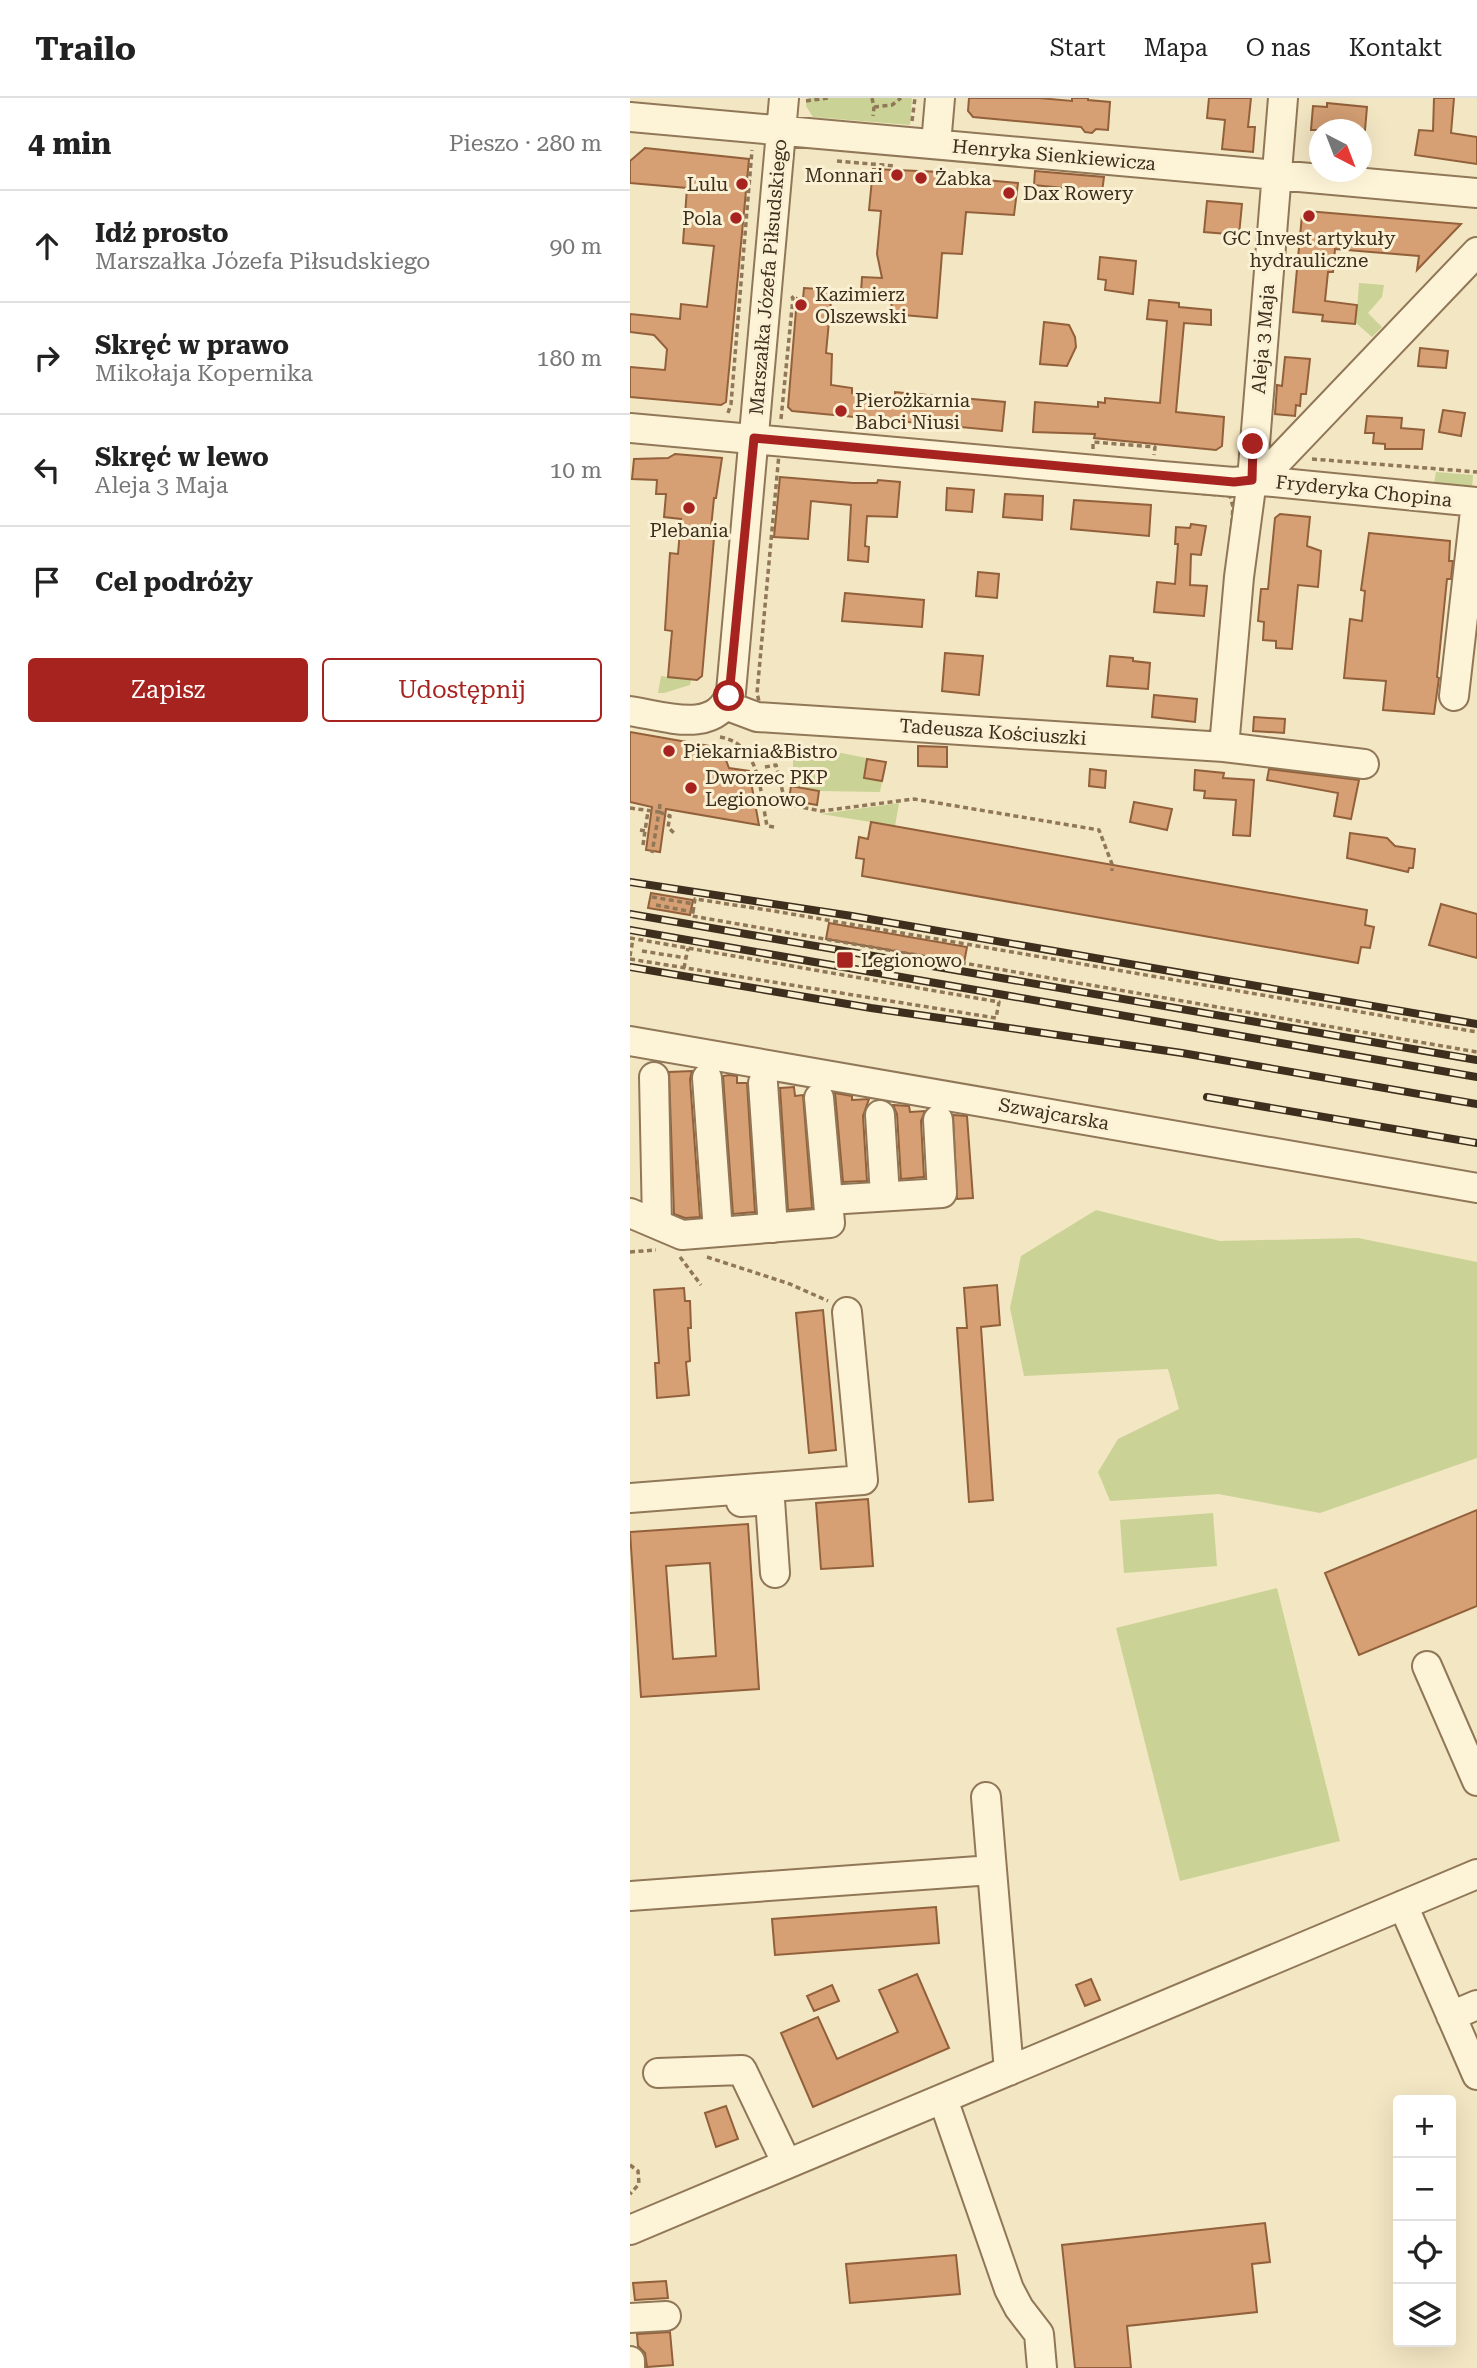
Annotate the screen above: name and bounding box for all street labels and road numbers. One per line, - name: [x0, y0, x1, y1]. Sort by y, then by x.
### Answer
- street label: Henryka Sienkiewicza: [951, 135, 1158, 175]
- street label: Marszałka Józefa Piłsudskiego: [744, 138, 792, 416]
- street label: Aleja 3 Maja: [1247, 282, 1279, 395]
- street label: Fryderyka Chopina: [1275, 470, 1454, 512]
- street label: Tadeusza Kościuszki: [899, 714, 1087, 750]
- street label: Szwajcarska: [997, 1093, 1112, 1135]

